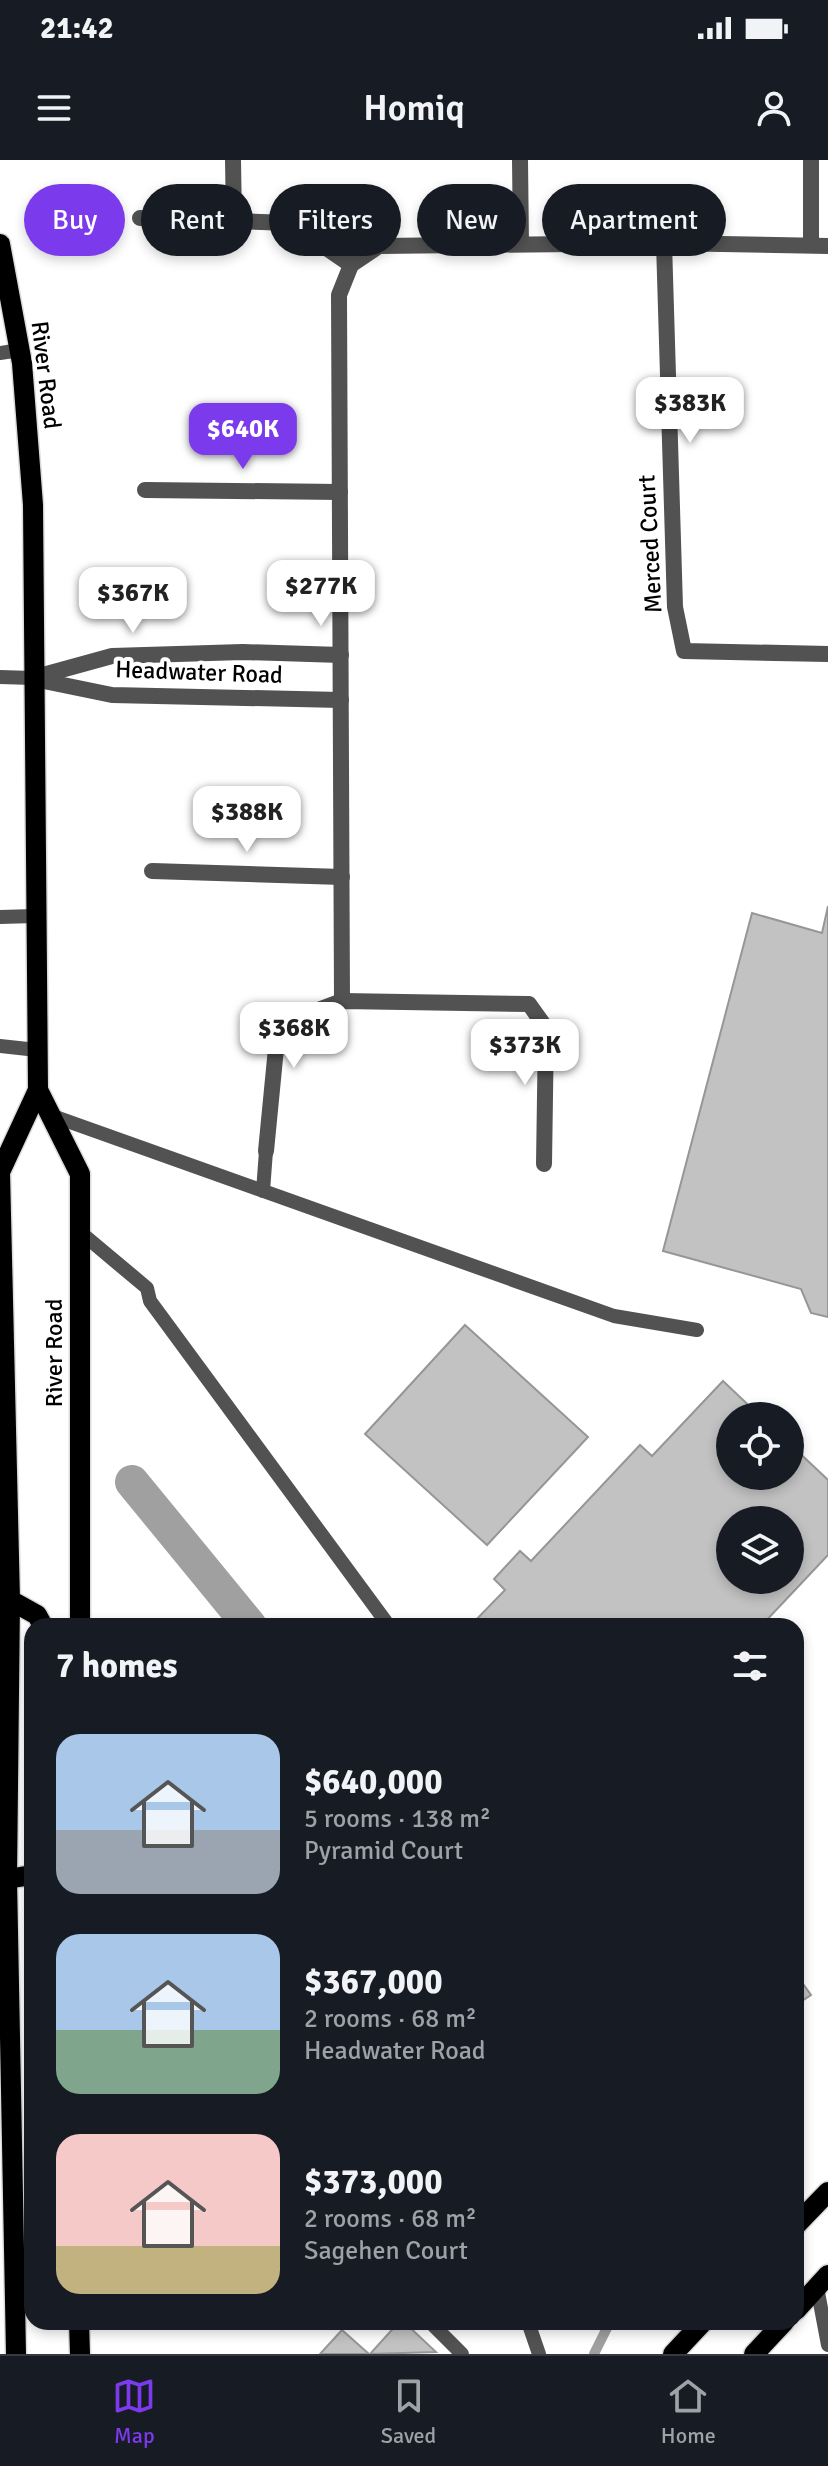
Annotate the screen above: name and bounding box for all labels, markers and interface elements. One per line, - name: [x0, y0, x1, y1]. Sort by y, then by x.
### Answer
- text: 21:42: [40, 10, 114, 47]
- icon: menu: [32, 86, 76, 130]
- text: Homiq: [363, 86, 465, 131]
- icon: person: [752, 86, 796, 130]
- chip: Buy: [24, 184, 125, 256]
- chip: Rent: [141, 184, 253, 256]
- chip: Filters: [269, 184, 401, 256]
- chip: New: [417, 184, 526, 256]
- chip: Apartment: [542, 184, 726, 256]
- street label: River Road: [24, 319, 68, 431]
- pin: $383K: [634, 377, 746, 445]
- text: $383K: [654, 387, 726, 419]
- pin: $640K: [187, 403, 299, 471]
- text: $640K: [207, 413, 279, 445]
- street label: Merced Court: [631, 474, 669, 614]
- pin: $277K: [265, 560, 377, 628]
- pin: $367K: [77, 567, 189, 635]
- text: $277K: [285, 570, 357, 602]
- text: $367K: [97, 577, 169, 609]
- street label: Headwater Road: [115, 654, 283, 690]
- pin: $388K: [191, 786, 303, 854]
- text: $388K: [211, 796, 283, 828]
- pin: $368K: [238, 1002, 350, 1070]
- text: $368K: [258, 1012, 330, 1044]
- pin: $373K: [469, 1019, 581, 1087]
- text: $373K: [489, 1029, 561, 1061]
- street label: River Road: [39, 1299, 69, 1407]
- map controls: [716, 1402, 804, 1594]
- button: locate: [716, 1402, 804, 1490]
- button: layers: [716, 1506, 804, 1594]
- icon: filters: [728, 1644, 772, 1688]
- text: 7 homes: [56, 1645, 177, 1687]
- text: $640,000: [304, 1761, 443, 1803]
- icon: home: [120, 1766, 216, 1862]
- text: 5 rooms · 138 m²: [304, 1803, 491, 1835]
- text: Pyramid Court: [304, 1835, 463, 1867]
- text: $367,000: [304, 1961, 443, 2003]
- icon: home: [120, 1966, 216, 2062]
- text: 2 rooms · 68 m²: [304, 2003, 477, 2035]
- text: Headwater Road: [304, 2035, 486, 2067]
- text: $373,000: [304, 2161, 443, 2203]
- icon: home: [120, 2166, 216, 2262]
- text: 2 rooms · 68 m²: [304, 2203, 477, 2235]
- text: Sagehen Court: [304, 2235, 468, 2267]
- tab: Map: [112, 2374, 156, 2449]
- tab: Saved: [381, 2374, 436, 2449]
- tab: Home: [661, 2374, 716, 2449]

